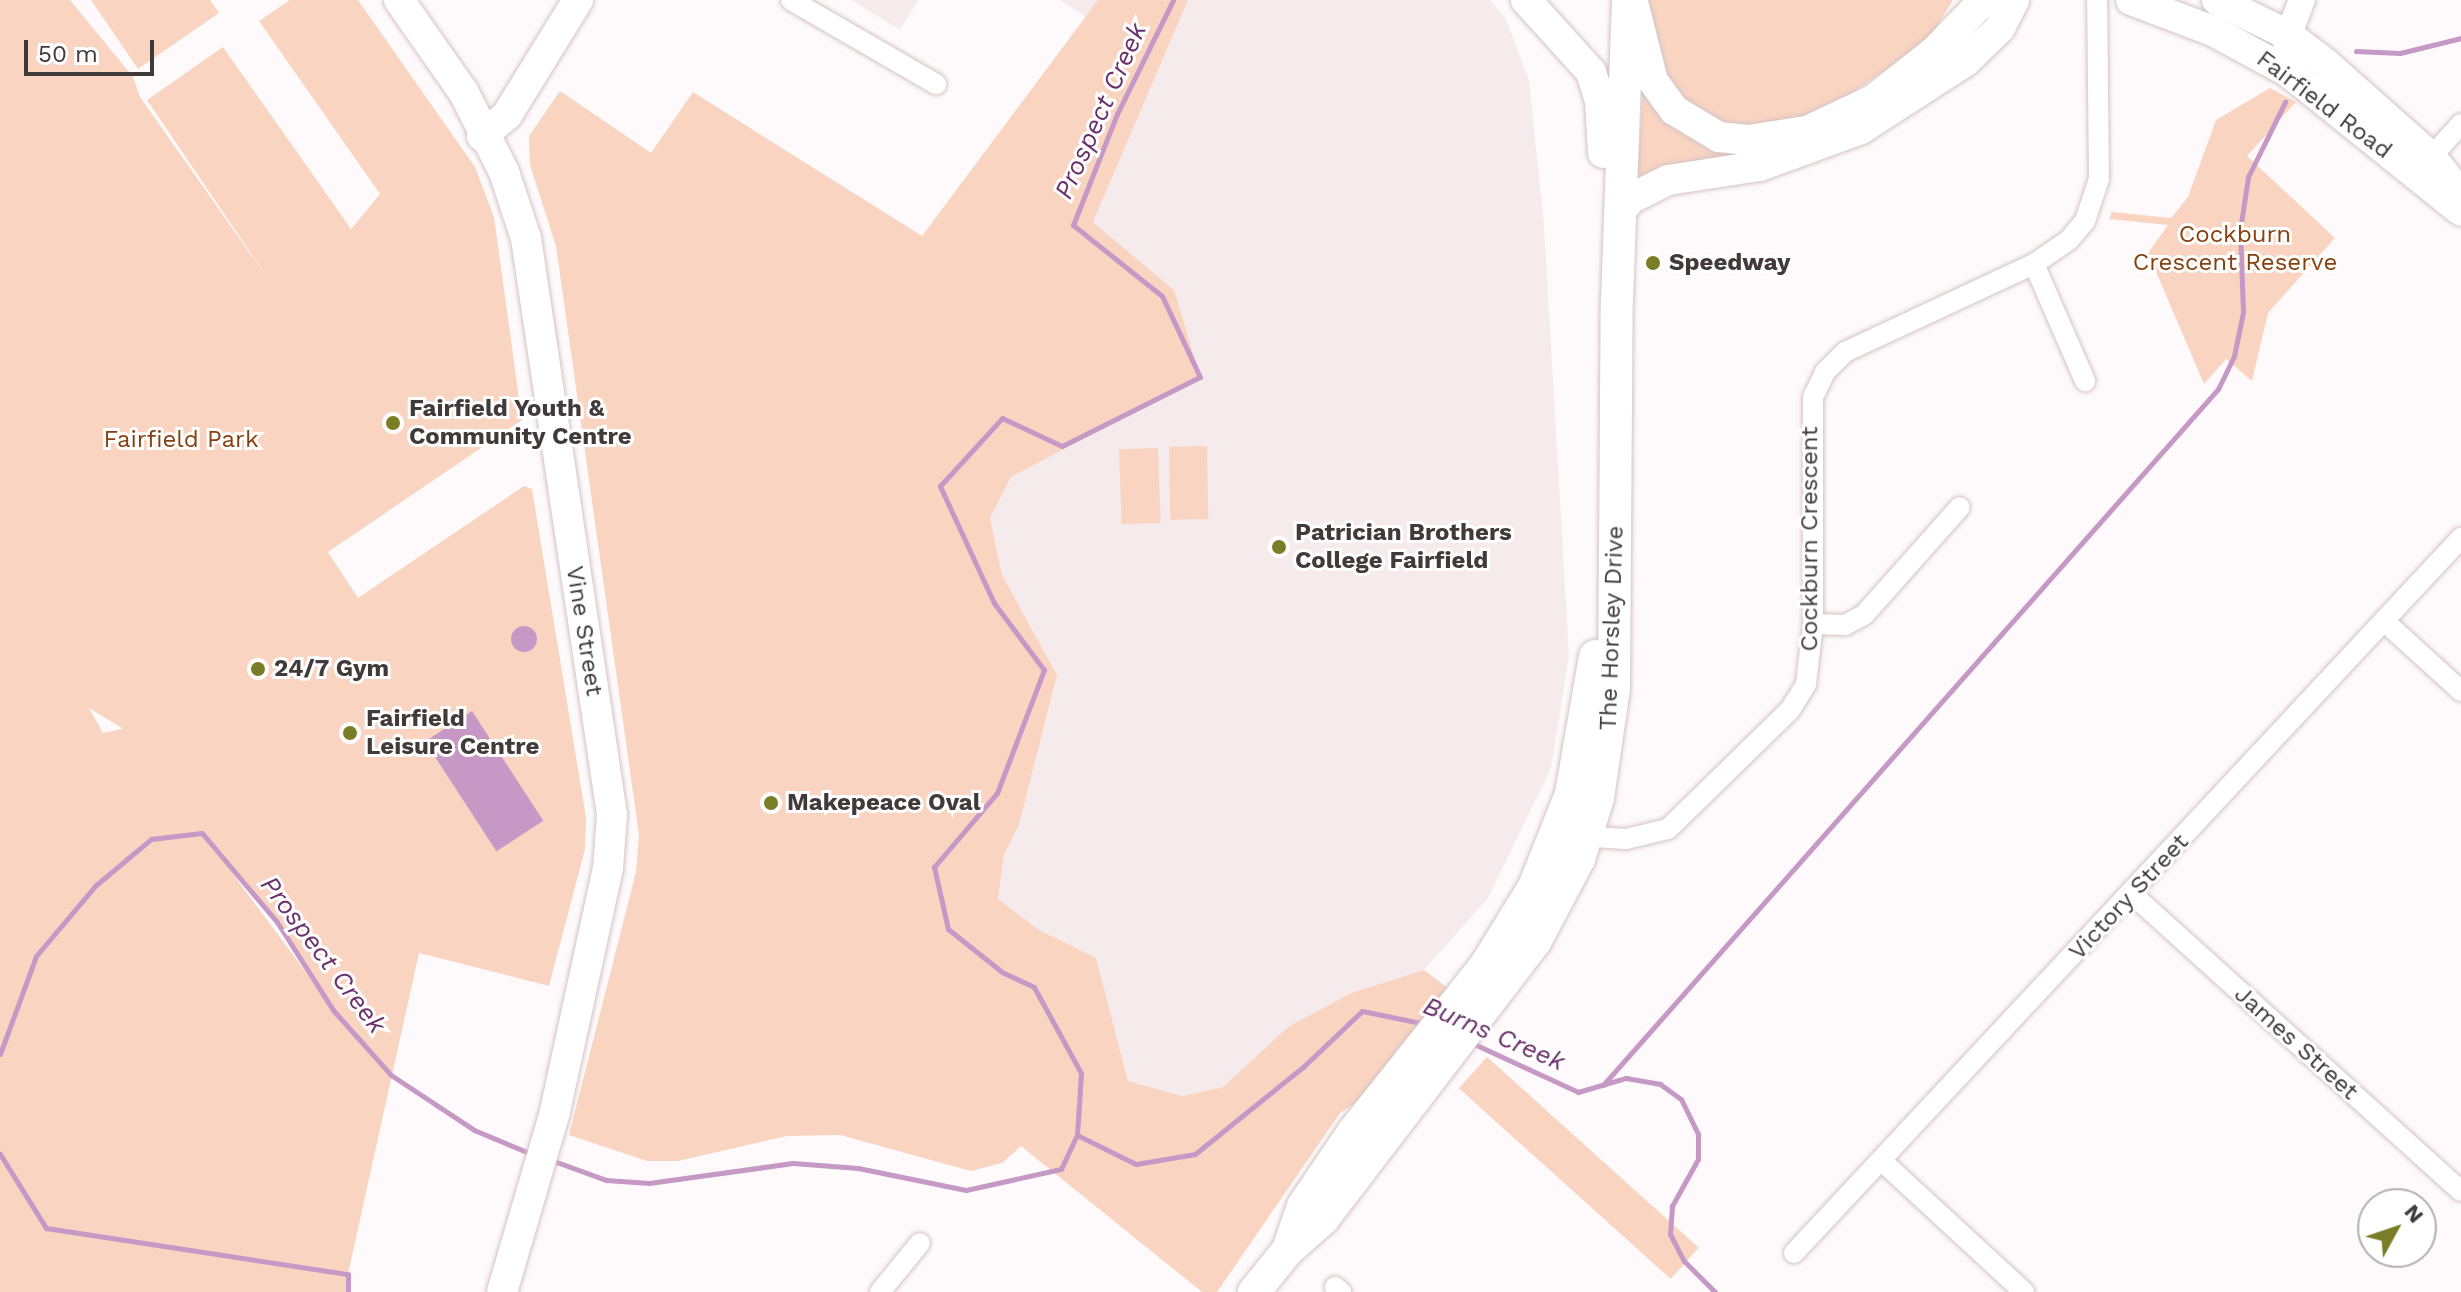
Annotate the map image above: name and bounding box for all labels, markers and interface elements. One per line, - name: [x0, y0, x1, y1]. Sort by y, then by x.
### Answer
- water label: Prospect Creek: [1048, 18, 1154, 204]
- scale bar: [28, 24, 158, 74]
- text: 50 m: [38, 40, 98, 68]
- street label: Fairfield Road: [2251, 45, 2397, 165]
- park label: Cockburn Crescent Reserve: [2133, 221, 2337, 277]
- place label: Speedway: [1669, 249, 1790, 277]
- marker: Speedway: [1644, 254, 1662, 272]
- place label: Fairfield Youth & Community Centre: [409, 395, 632, 451]
- marker: Fairfield Youth & Community Centre: [384, 414, 402, 432]
- park label: Fairfield Park: [103, 426, 259, 454]
- street label: Cockburn Crescent: [1796, 427, 1824, 651]
- place label: Patrician Brothers College Fairfield: [1295, 519, 1512, 575]
- street label: The Horsley Drive: [1594, 525, 1630, 731]
- marker: Patrician Brothers College Fairfield: [1270, 538, 1288, 556]
- street label: Vine Street: [560, 564, 608, 698]
- place label: 24/7 Gym: [274, 655, 390, 683]
- marker: 24/7 Gym: [249, 660, 267, 678]
- place label: Fairfield Leisure Centre: [366, 705, 539, 761]
- marker: Fairfield Leisure Centre: [341, 724, 359, 742]
- place label: Makepeace Oval: [787, 789, 981, 817]
- marker: Makepeace Oval: [762, 794, 780, 812]
- street label: Victory Street: [2063, 828, 2195, 966]
- water label: Prospect Creek: [254, 870, 392, 1040]
- street label: James Street: [2228, 980, 2364, 1106]
- water label: Burns Creek: [1418, 990, 1570, 1078]
- north arrow: [2357, 1188, 2437, 1268]
- text: N: [2399, 1199, 2429, 1228]

